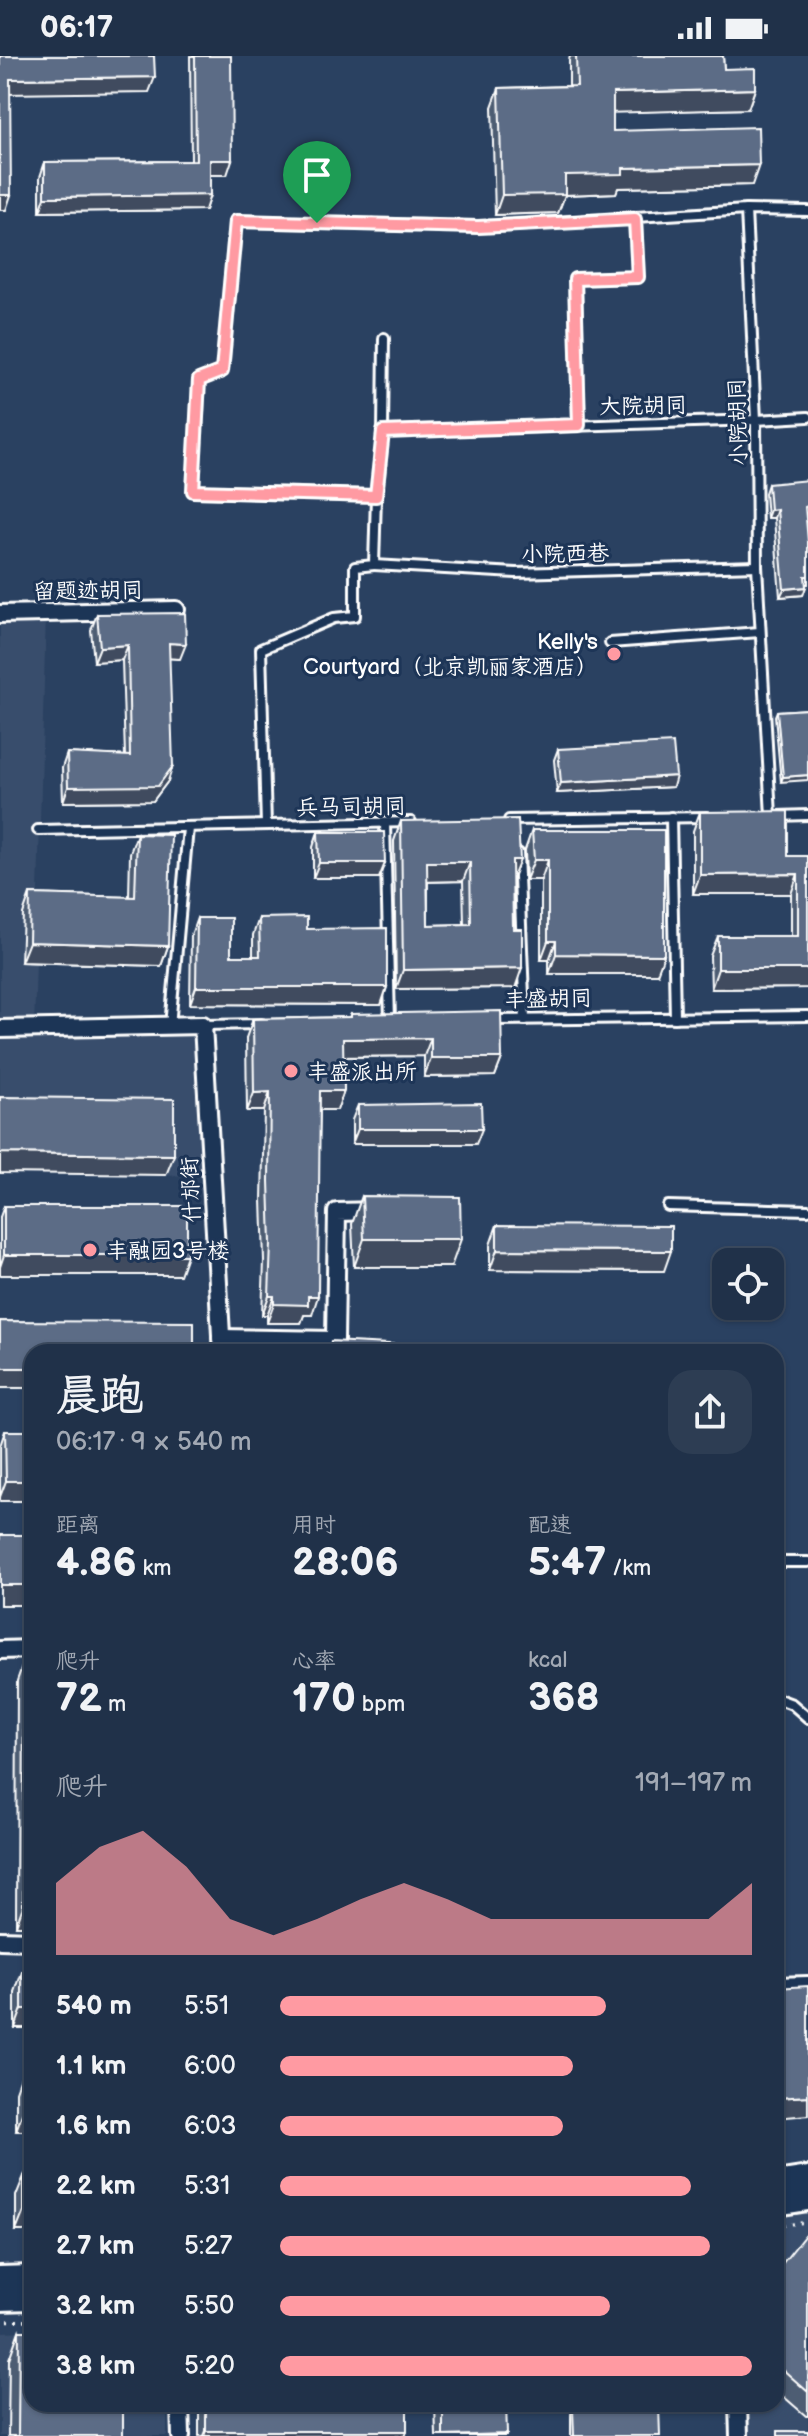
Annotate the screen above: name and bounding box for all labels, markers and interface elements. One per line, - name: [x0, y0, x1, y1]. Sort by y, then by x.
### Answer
- text: 06:17: [40, 10, 113, 46]
- pin: [283, 141, 351, 223]
- icon: arrive: [295, 153, 339, 197]
- street label: 小院胡同: [723, 377, 754, 466]
- street label: 大院胡同: [599, 392, 687, 421]
- street label: 小院西巷: [521, 540, 609, 569]
- street label: 留题迹胡同: [33, 577, 143, 606]
- place label: Kelly's Courtyard（北京凯丽家酒店）: [303, 629, 598, 681]
- marker: Kelly's Courtyard（北京凯丽家酒店）: [605, 645, 623, 663]
- street label: 兵马司胡同: [296, 793, 406, 822]
- street label: 丰盛胡同: [504, 985, 592, 1014]
- place label: 丰盛派出所: [307, 1059, 417, 1086]
- marker: 丰盛派出所: [282, 1062, 300, 1080]
- street label: 什邡街: [176, 1156, 207, 1224]
- place label: 丰融园3号楼: [106, 1238, 230, 1265]
- marker: 丰融园3号楼: [81, 1241, 99, 1259]
- map controls: [712, 1248, 784, 1320]
- button: locate: [712, 1248, 784, 1320]
- text: 晨跑: [56, 1370, 144, 1423]
- button: share: [668, 1370, 752, 1454]
- text: 06:17 · 9 × 540 m: [56, 1427, 252, 1458]
- text: 距离: [56, 1512, 100, 1539]
- text: 用时: [292, 1512, 336, 1539]
- text: 配速: [528, 1512, 572, 1539]
- text: 4.86: [56, 1539, 137, 1587]
- text: 28:06: [292, 1539, 399, 1587]
- text: 5:47: [528, 1539, 606, 1587]
- text: km: [137, 1555, 172, 1582]
- text: /km: [606, 1555, 651, 1582]
- text: kcal: [528, 1647, 567, 1674]
- text: 爬升: [56, 1648, 100, 1675]
- text: 心率: [292, 1648, 336, 1675]
- text: 368: [528, 1674, 600, 1722]
- text: 72: [56, 1675, 102, 1723]
- text: 170: [292, 1675, 356, 1723]
- text: m: [102, 1691, 126, 1718]
- text: bpm: [356, 1691, 405, 1718]
- text: 191–197 m: [635, 1768, 752, 1799]
- text: 爬升: [56, 1772, 108, 1803]
- text: 540 m: [56, 1991, 132, 2022]
- text: 5:51: [184, 1991, 229, 2022]
- text: 1.1 km: [56, 2051, 126, 2082]
- text: 6:00: [184, 2051, 236, 2082]
- text: 1.6 km: [56, 2111, 131, 2142]
- text: 6:03: [184, 2111, 236, 2142]
- text: 2.2 km: [56, 2171, 136, 2202]
- text: 5:31: [184, 2171, 230, 2202]
- text: 2.7 km: [56, 2231, 134, 2262]
- text: 5:27: [184, 2231, 232, 2262]
- text: 3.2 km: [56, 2291, 135, 2322]
- text: 5:50: [184, 2291, 234, 2322]
- text: 3.8 km: [56, 2351, 135, 2382]
- text: 5:20: [184, 2351, 235, 2382]

